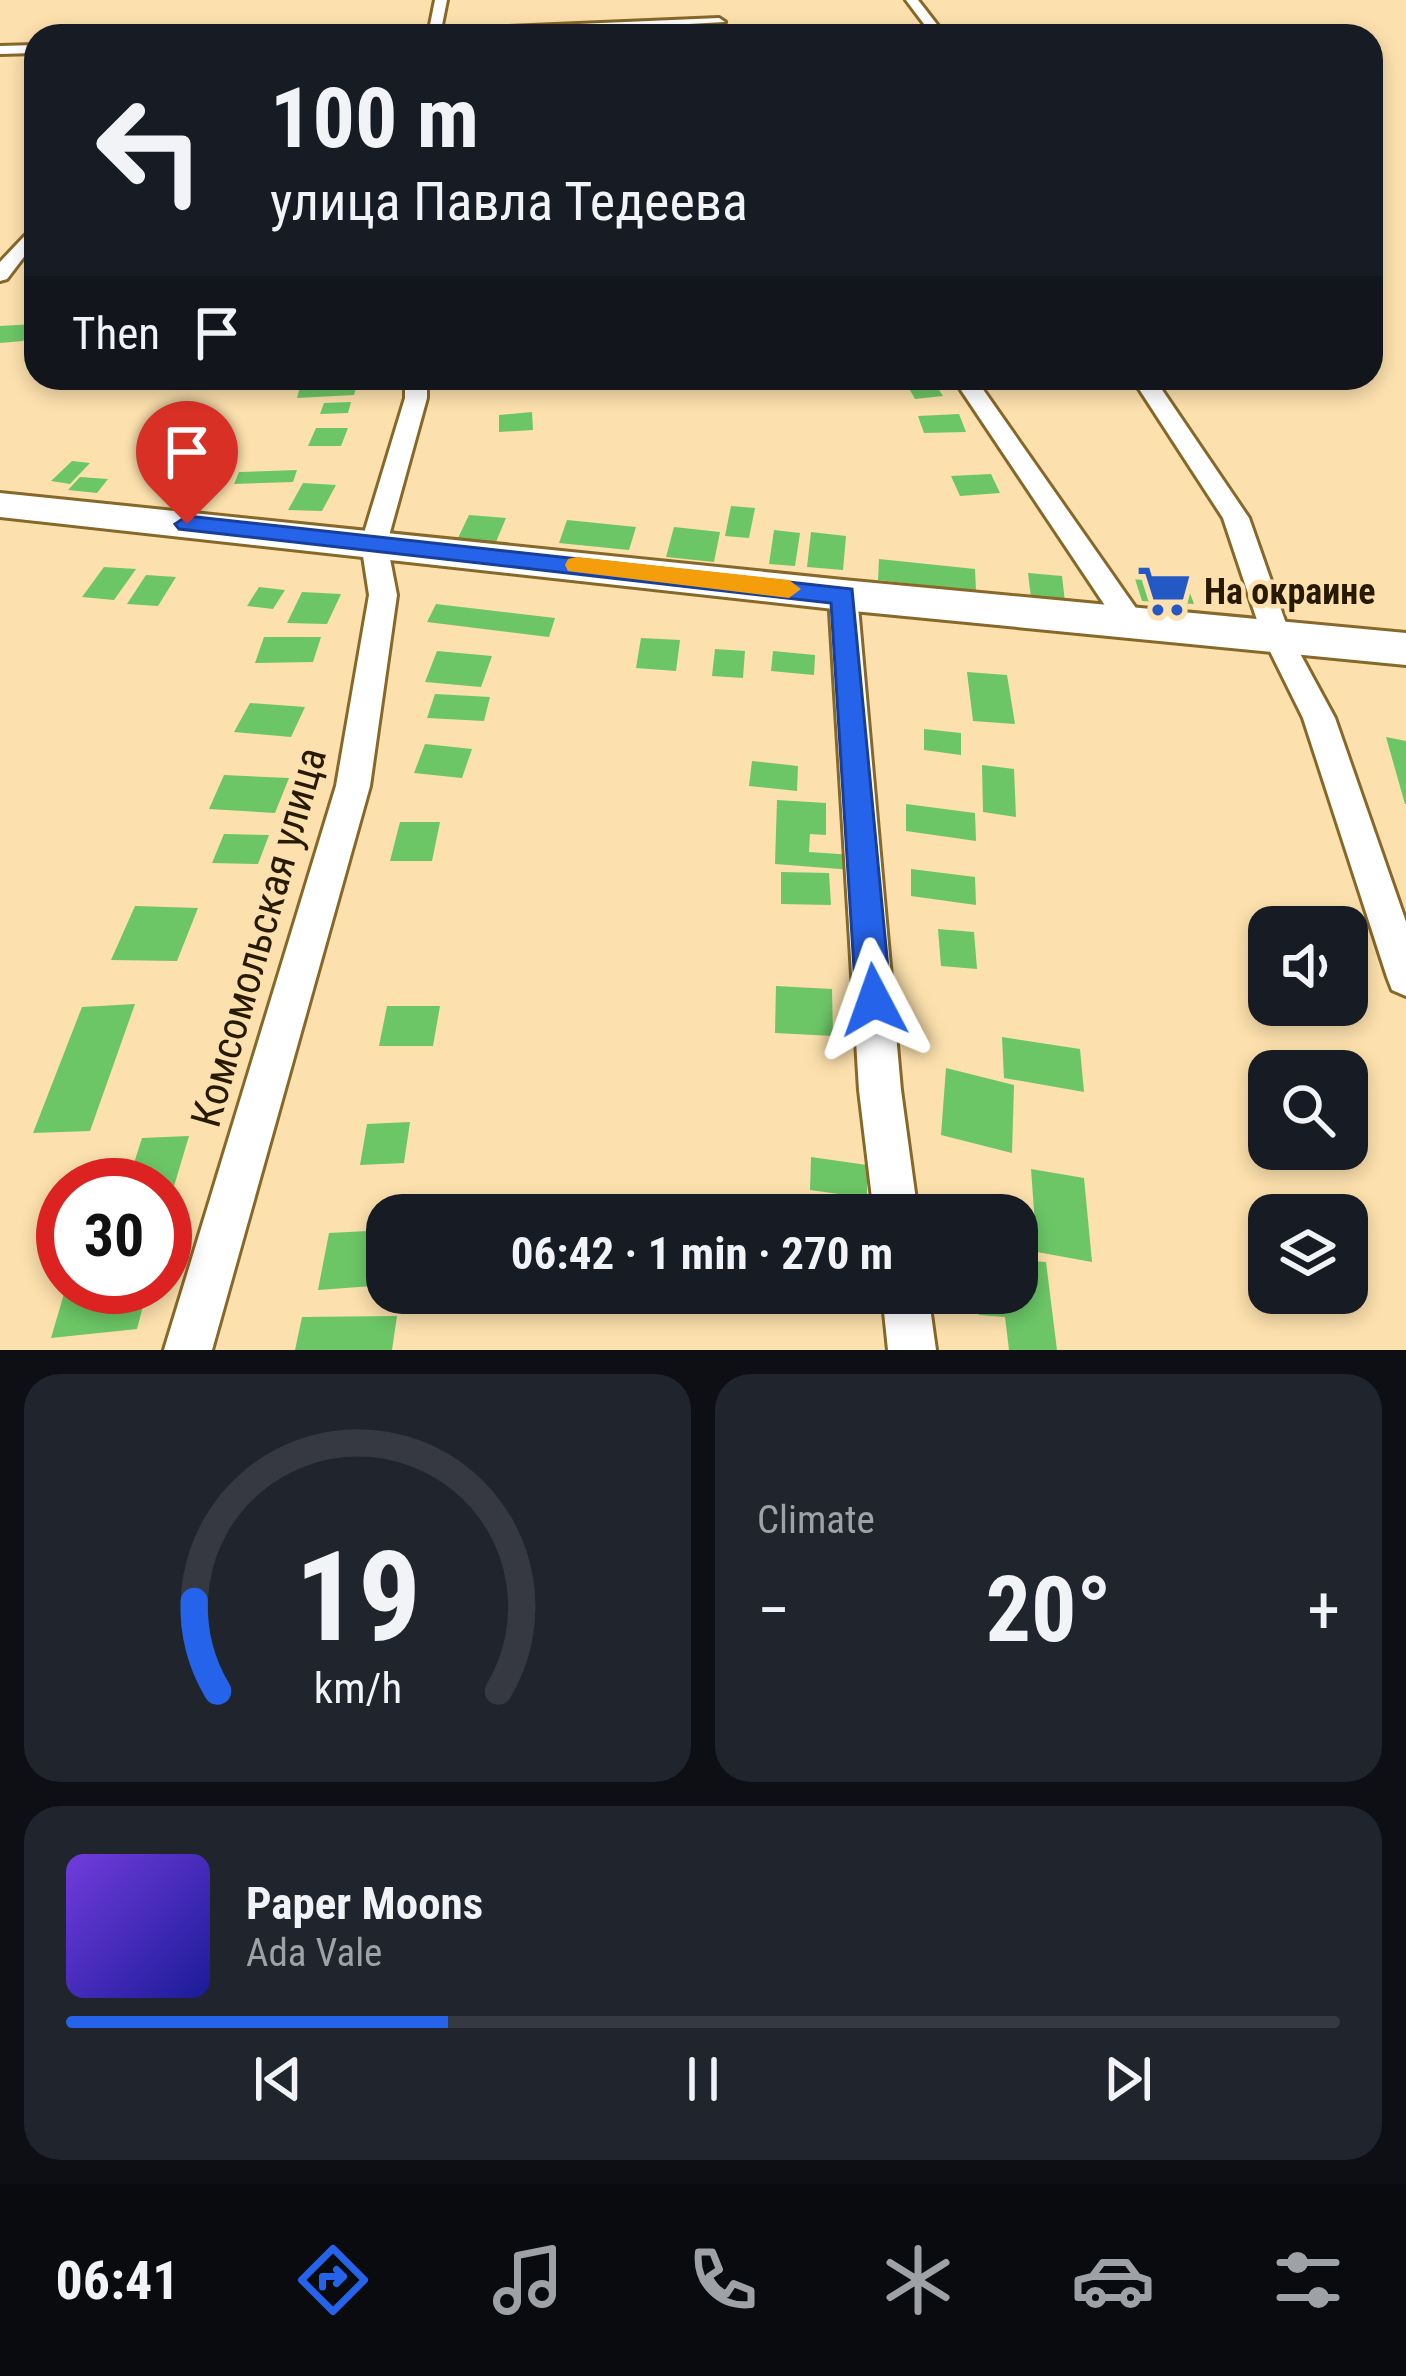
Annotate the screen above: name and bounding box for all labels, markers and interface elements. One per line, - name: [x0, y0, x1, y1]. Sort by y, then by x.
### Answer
- text: 100 m: [270, 69, 479, 168]
- icon: left: [72, 72, 228, 228]
- text: улица Павла Тедеева: [270, 170, 748, 233]
- icon: arrive: [184, 300, 250, 366]
- text: Then: [72, 307, 160, 360]
- pin: [136, 401, 238, 524]
- icon: arrive: [154, 419, 220, 485]
- supermarket icon: На окраине: [1135, 562, 1193, 620]
- place label: На окраине: [1204, 571, 1375, 613]
- street label: Комсомольская улица: [181, 742, 336, 1132]
- map controls: [1248, 906, 1368, 1314]
- button: sound: [1248, 906, 1368, 1026]
- position arrow: [811, 937, 937, 1063]
- button: search: [1248, 1050, 1368, 1170]
- speed limit sign: 30: [36, 1158, 192, 1314]
- button: layers: [1248, 1194, 1368, 1314]
- text: 06:42 · 1 min · 270 m: [511, 1227, 893, 1280]
- text: Climate: [757, 1497, 875, 1543]
- text: 19: [294, 1524, 421, 1670]
- text: 20°: [986, 1558, 1112, 1663]
- text: −: [757, 1572, 790, 1649]
- text: +: [1307, 1572, 1340, 1649]
- text: km/h: [313, 1663, 402, 1713]
- text: Paper Moons: [246, 1877, 483, 1930]
- text: Ada Vale: [246, 1930, 382, 1976]
- icon: previous: [245, 2046, 311, 2112]
- icon: pause: [670, 2046, 736, 2112]
- icon: next: [1095, 2046, 1161, 2112]
- icon: directions: [291, 2238, 375, 2322]
- icon: music: [486, 2238, 570, 2322]
- icon: phone: [681, 2238, 765, 2322]
- icon: climate: [876, 2238, 960, 2322]
- icon: car: [1071, 2238, 1155, 2322]
- icon: filters: [1266, 2238, 1350, 2322]
- text: 06:41: [56, 2249, 180, 2312]

